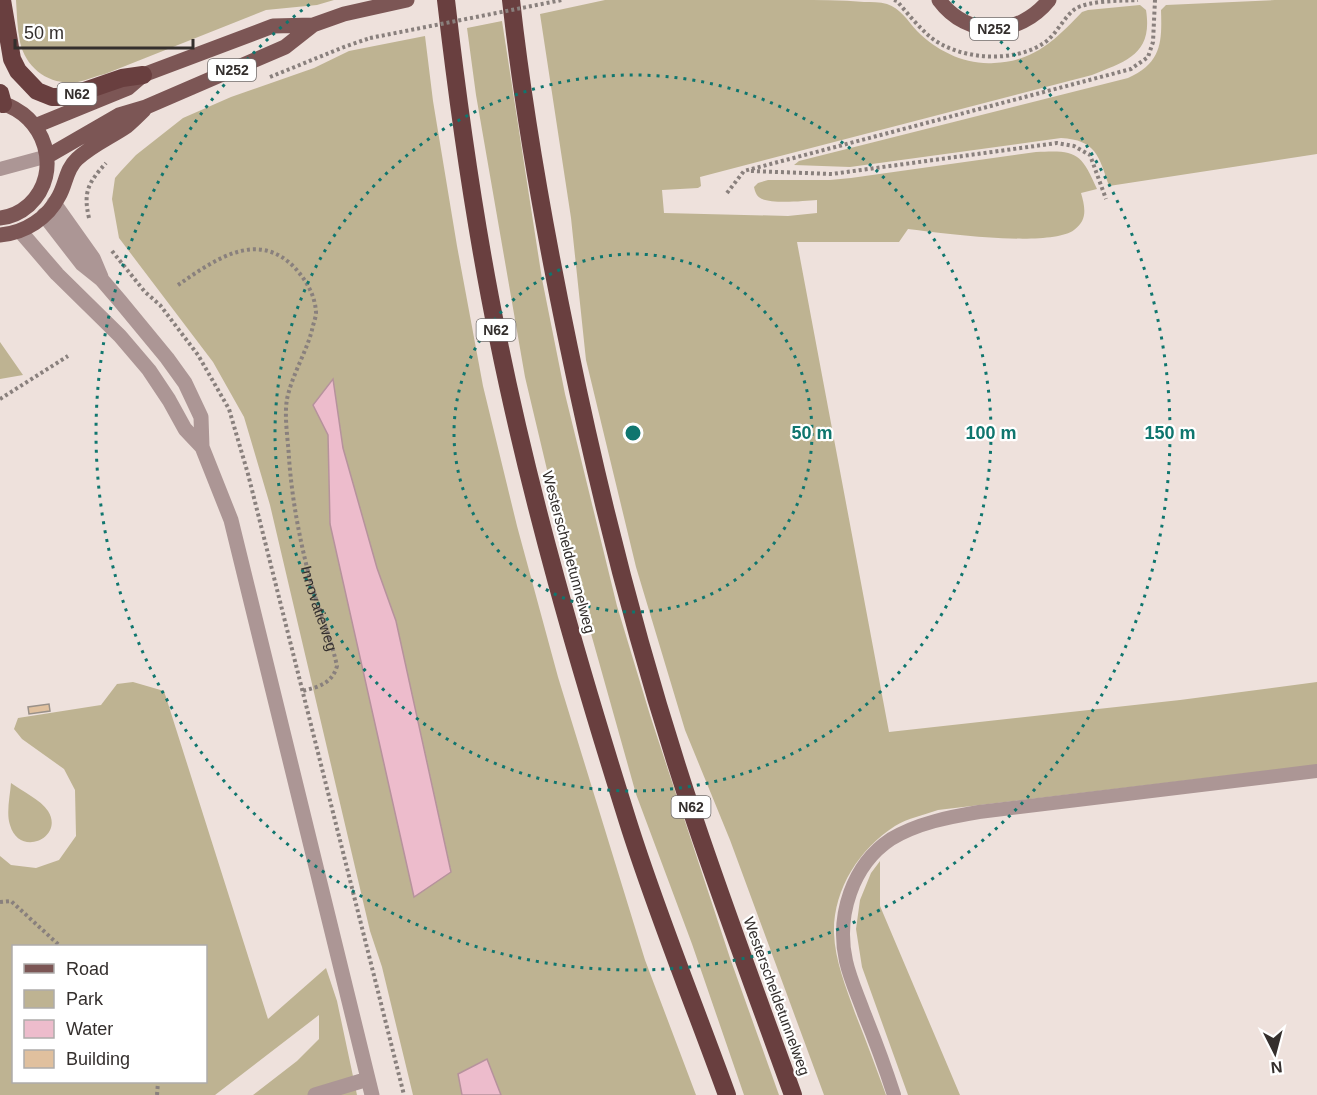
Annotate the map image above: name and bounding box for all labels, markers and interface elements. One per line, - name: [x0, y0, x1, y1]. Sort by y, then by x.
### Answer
- scale bar: [15, 12, 194, 50]
- road number: N252: [970, 18, 1018, 40]
- text: 50 m: [24, 23, 64, 43]
- road number: N252: [208, 59, 256, 81]
- road number: N62: [58, 83, 97, 105]
- road number: N62: [476, 319, 516, 341]
- centre of rings: [623, 423, 643, 443]
- text: 50 m: [791, 423, 833, 443]
- text: 100 m: [965, 423, 1017, 443]
- text: 150 m: [1144, 423, 1196, 443]
- street label: Westerscheldetunnelweg: [539, 469, 599, 635]
- street label: Innovatieweg: [298, 564, 341, 653]
- road number: N62: [672, 796, 710, 818]
- street label: Westerscheldetunnelweg: [740, 914, 814, 1078]
- legend: [12, 945, 207, 1083]
- text: Road: [66, 959, 109, 979]
- text: Park: [66, 989, 104, 1009]
- text: Water: [66, 1019, 113, 1039]
- north arrow: [1245, 1023, 1305, 1083]
- text: Building: [66, 1049, 130, 1069]
- text: N: [1270, 1058, 1283, 1076]

